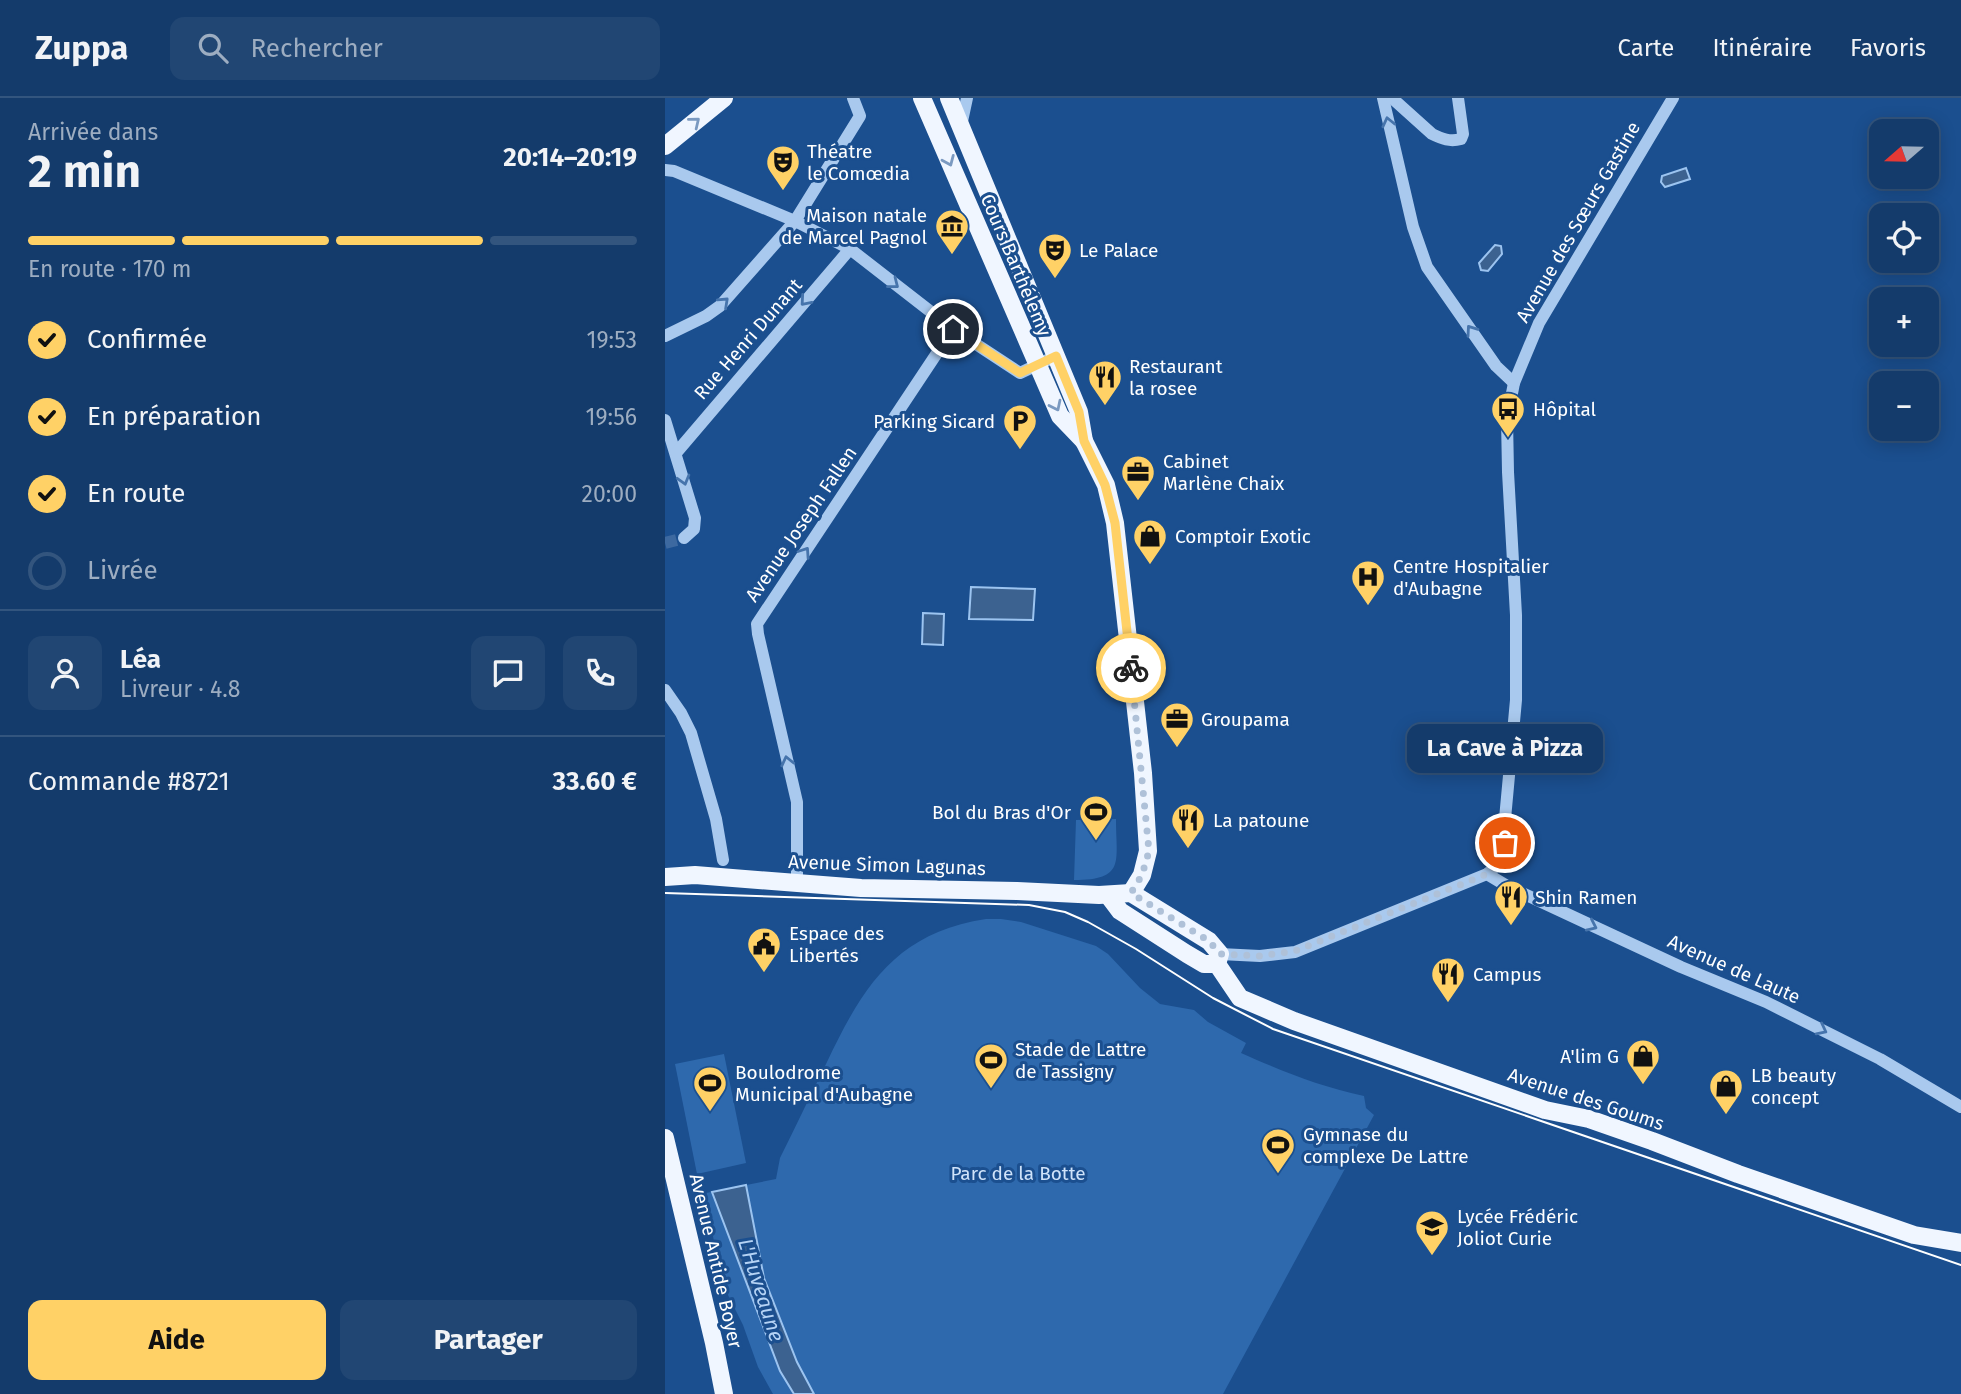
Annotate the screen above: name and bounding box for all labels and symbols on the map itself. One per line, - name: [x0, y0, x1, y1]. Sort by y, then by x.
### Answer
- one-way arrow: [1382, 116, 1397, 128]
- street label: Avenue des Sœurs Gastine: [1511, 117, 1645, 327]
- one-way arrow: [686, 118, 699, 130]
- north arrow: [1869, 119, 1939, 189]
- place label: Théatre le Comœdia: [807, 140, 910, 185]
- theatre icon: Théatre le Comœdia: [764, 143, 802, 192]
- one-way arrow: [941, 154, 955, 166]
- street label: Cours Barthélemy: [976, 190, 1057, 340]
- place label: Maison natale de Marcel Pagnol: [781, 204, 927, 249]
- museum icon: Maison natale de Marcel Pagnol: [933, 207, 971, 256]
- theatre icon: Le Palace: [1036, 231, 1074, 280]
- place label: Le Palace: [1079, 239, 1158, 262]
- street label: Rue Henri Dunant: [689, 274, 807, 404]
- one-way arrow: [886, 275, 898, 288]
- one-way arrow: [801, 293, 813, 306]
- one-way arrow: [715, 297, 728, 310]
- pin: [923, 299, 983, 359]
- one-way arrow: [1467, 325, 1479, 338]
- place label: Restaurant la rosee: [1129, 355, 1223, 400]
- restaurant icon: Restaurant la rosee: [1086, 358, 1124, 407]
- bus stop icon: Hôpital: [1489, 390, 1527, 439]
- place label: Hôpital: [1533, 398, 1597, 421]
- one-way arrow: [1047, 399, 1061, 411]
- parking icon: Parking Sicard: [1001, 402, 1039, 451]
- place label: Parking Sicard: [873, 410, 995, 433]
- street label: Avenue Joseph Fallen: [740, 442, 862, 606]
- place label: Cabinet Marlène Chaix: [1163, 450, 1285, 495]
- office icon: Cabinet Marlène Chaix: [1119, 453, 1157, 502]
- one-way arrow: [675, 474, 690, 486]
- shop icon: Comptoir Exotic: [1131, 517, 1169, 566]
- place label: Comptoir Exotic: [1175, 525, 1311, 548]
- one-way arrow: [797, 546, 810, 559]
- place label: Centre Hospitalier d'Aubagne: [1393, 555, 1549, 600]
- hospital icon: Centre Hospitalier d'Aubagne: [1349, 558, 1387, 607]
- courier: [1096, 633, 1166, 703]
- office icon: Groupama: [1158, 700, 1196, 749]
- place label: Groupama: [1201, 708, 1290, 731]
- callout: La Cave à Pizza: [1407, 724, 1603, 773]
- one-way arrow: [781, 755, 796, 767]
- sports icon: Bol du Bras d'Or: [1077, 793, 1115, 842]
- place label: Bol du Bras d'Or: [932, 801, 1072, 824]
- restaurant icon: La patoune: [1169, 801, 1207, 850]
- place label: La patoune: [1213, 809, 1309, 832]
- pin: [1475, 813, 1535, 873]
- street label: Avenue Simon Lagunas: [788, 850, 986, 880]
- restaurant icon: Shin Ramen: [1492, 878, 1530, 927]
- place label: Shin Ramen: [1535, 886, 1637, 909]
- one-way arrow: [1585, 917, 1598, 931]
- place label: Espace des Libertés: [789, 922, 884, 967]
- public building icon: Espace des Libertés: [745, 925, 783, 974]
- street label: Avenue de Laute: [1664, 930, 1804, 1008]
- restaurant icon: Campus: [1429, 955, 1467, 1004]
- place label: Campus: [1473, 963, 1541, 986]
- one-way arrow: [1815, 1021, 1827, 1035]
- shop icon: A'lim G: [1624, 1037, 1662, 1086]
- place label: Stade de Lattre de Tassigny: [1015, 1038, 1146, 1083]
- sports icon: Stade de Lattre de Tassigny: [972, 1041, 1010, 1090]
- place label: A'lim G: [1560, 1045, 1619, 1068]
- place label: Boulodrome Municipal d'Aubagne: [735, 1061, 913, 1106]
- street label: Avenue des Goums: [1505, 1063, 1667, 1135]
- sports icon: Boulodrome Municipal d'Aubagne: [691, 1064, 729, 1113]
- place label: LB beauty concept: [1751, 1064, 1837, 1109]
- shop icon: LB beauty concept: [1707, 1067, 1745, 1116]
- place label: Gymnase du complexe De Lattre: [1303, 1123, 1469, 1168]
- sports icon: Gymnase du complexe De Lattre: [1259, 1126, 1297, 1175]
- park label: Parc de la Botte: [950, 1162, 1086, 1185]
- street label: Avenue Antide Boyer: [685, 1171, 747, 1351]
- place label: Lycée Frédéric Joliot Curie: [1457, 1205, 1578, 1250]
- school or university icon: Lycée Frédéric Joliot Curie: [1413, 1208, 1451, 1257]
- water label: L'Huveaune: [732, 1235, 790, 1345]

